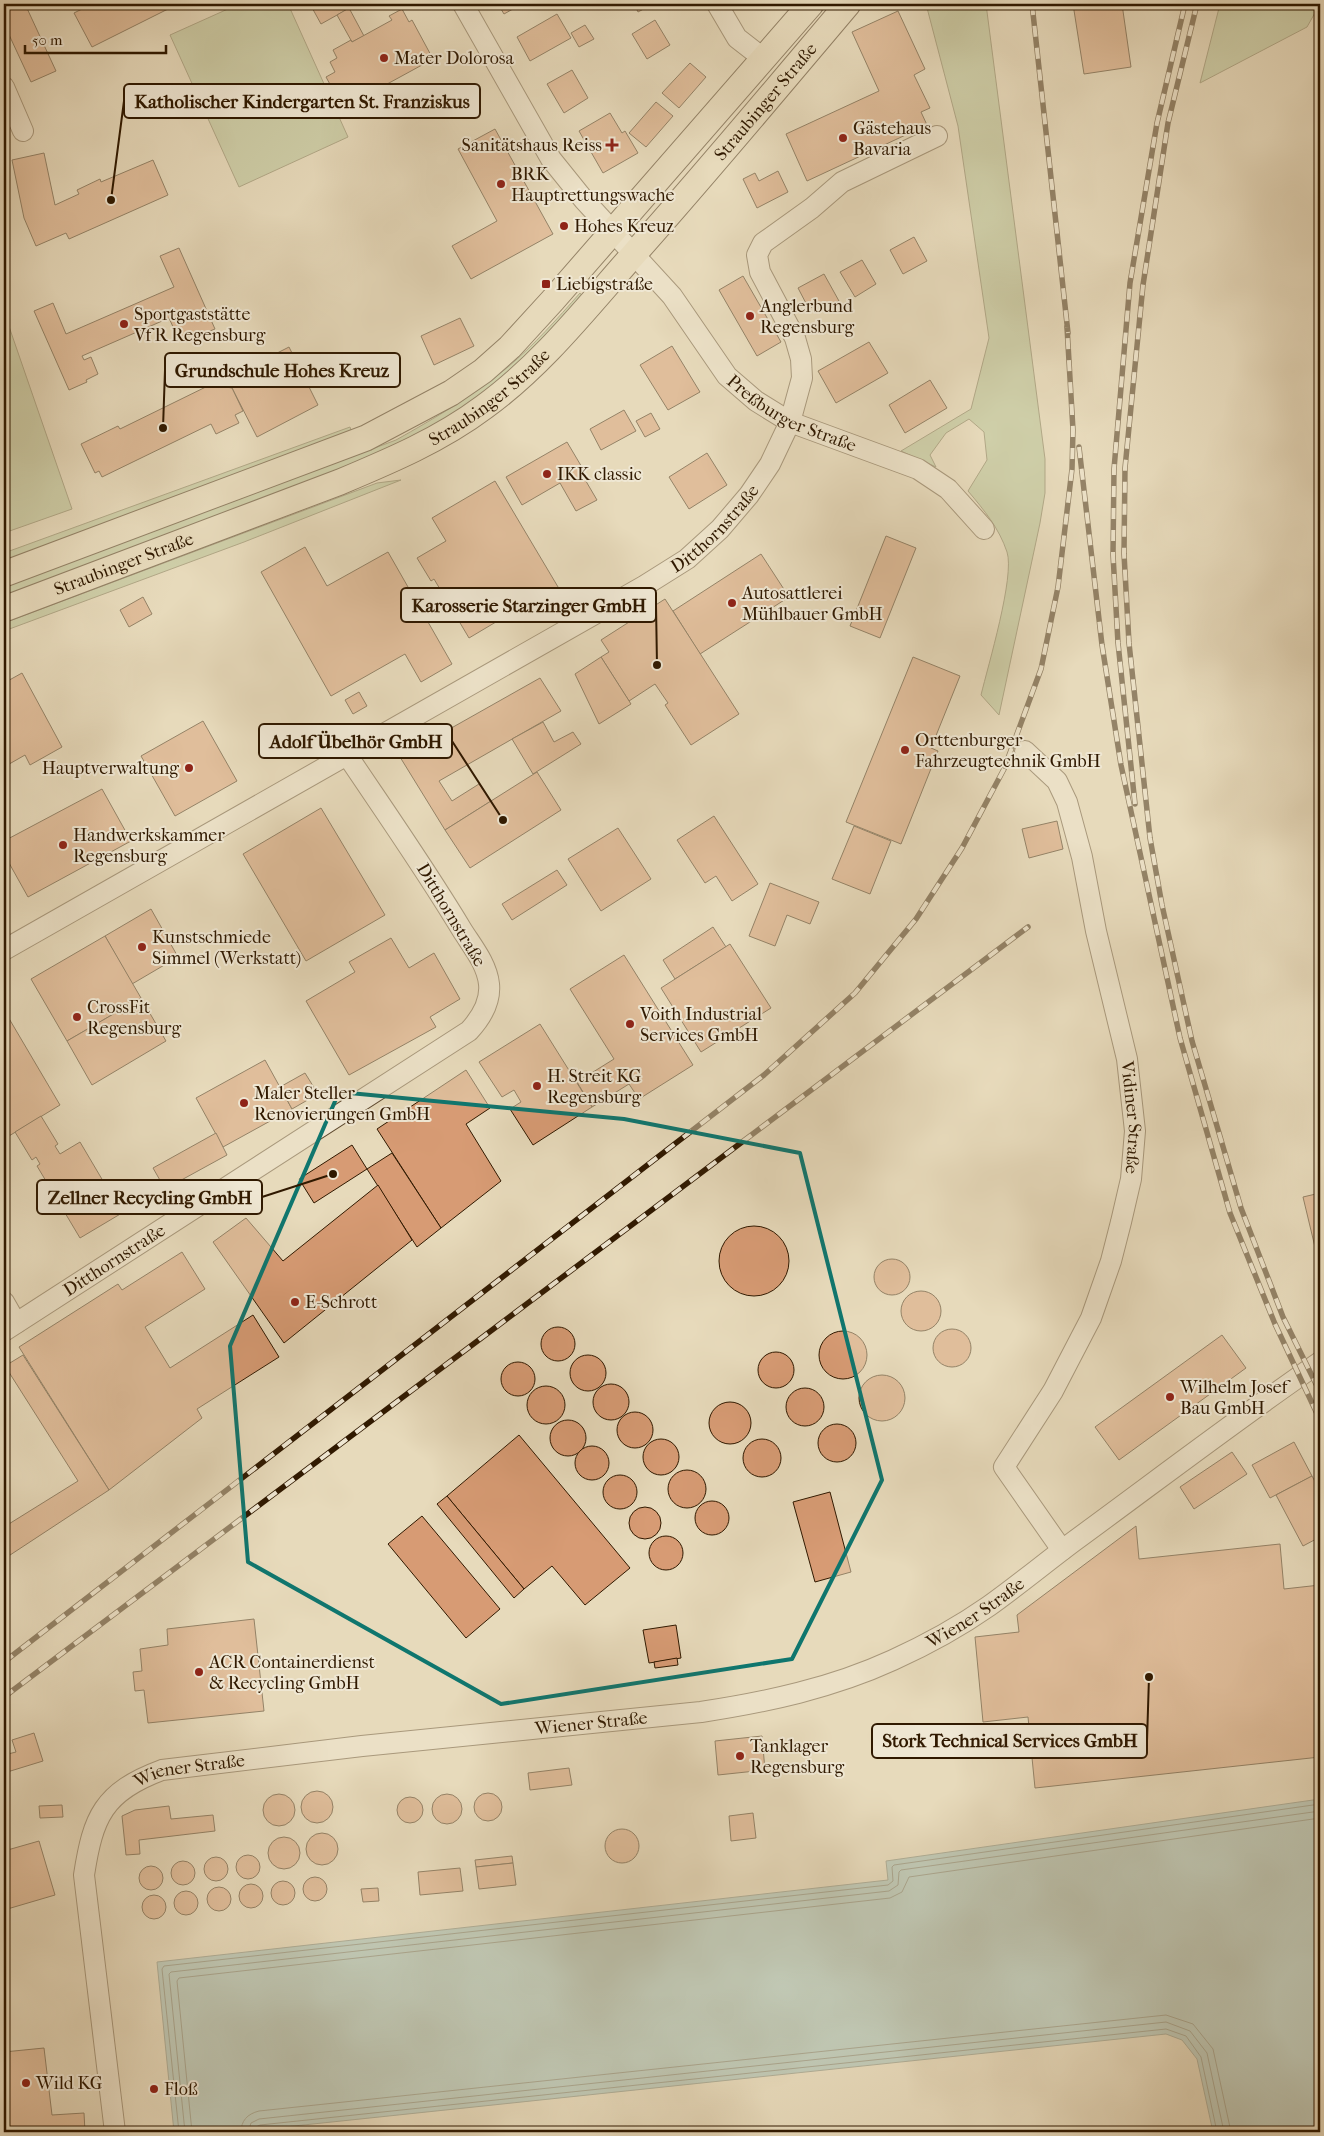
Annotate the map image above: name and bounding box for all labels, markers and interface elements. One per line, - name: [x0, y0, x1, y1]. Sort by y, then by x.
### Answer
- scale bar: [25, 22, 166, 54]
- text: 50 m: [32, 31, 63, 49]
- street label: Straubinger Straße: [710, 39, 821, 165]
- place label: Mater Dolorosa: [394, 48, 515, 69]
- marker: Mater Dolorosa: [378, 52, 390, 64]
- callout: Katholischer Kindergarten St. Franziskus: [124, 84, 480, 118]
- text: Katholischer Kindergarten St. Franziskus: [134, 91, 470, 113]
- place label: Gästehaus Bavaria: [853, 118, 932, 160]
- marker: Gästehaus Bavaria: [837, 132, 849, 144]
- place label: Sanitätshaus Reiss: [462, 135, 602, 156]
- marker: Sanitätshaus Reiss: [606, 139, 618, 151]
- place label: BRK Hauptrettungswache: [511, 164, 674, 206]
- marker: BRK Hauptrettungswache: [495, 178, 507, 190]
- place label: Hohes Kreuz: [574, 216, 674, 237]
- marker: Hohes Kreuz: [558, 220, 570, 232]
- place label: Liebigstraße: [556, 274, 653, 295]
- marker: Liebigstraße: [540, 278, 552, 290]
- place label: Anglerbund Regensburg: [759, 296, 854, 338]
- place label: Sportgaststätte VfR Regensburg: [133, 304, 266, 346]
- marker: Anglerbund Regensburg: [744, 310, 756, 322]
- marker: Sportgaststätte VfR Regensburg: [118, 318, 130, 330]
- street label: Straubinger Straße: [425, 344, 554, 450]
- callout: Grundschule Hohes Kreuz: [165, 353, 400, 387]
- text: Grundschule Hohes Kreuz: [175, 360, 390, 382]
- street label: Preßburger Straße: [723, 370, 859, 456]
- place label: IKK classic: [557, 464, 642, 485]
- marker: IKK classic: [541, 468, 553, 480]
- street label: Ditthornstraße: [667, 481, 763, 577]
- street label: Straubinger Straße: [51, 528, 196, 600]
- place label: Autosattlerei Mühlbauer GmbH: [741, 583, 883, 625]
- callout: Karosserie Starzinger GmbH: [401, 588, 656, 622]
- text: Karosserie Starzinger GmbH: [412, 595, 646, 617]
- marker: Autosattlerei Mühlbauer GmbH: [726, 597, 738, 609]
- callout: Adolf Übelhör GmbH: [259, 724, 452, 758]
- text: Adolf Übelhör GmbH: [268, 730, 443, 753]
- place label: Orttenburger Fahrzeugtechnik GmbH: [915, 730, 1101, 772]
- marker: Orttenburger Fahrzeugtechnik GmbH: [899, 744, 911, 756]
- place label: Hauptverwaltung: [42, 758, 179, 779]
- marker: Hauptverwaltung: [183, 762, 195, 774]
- place label: Handwerkskammer Regensburg: [73, 825, 225, 867]
- marker: Handwerkskammer Regensburg: [57, 839, 69, 851]
- street label: Ditthornstraße: [412, 860, 490, 971]
- place label: Kunstschmiede Simmel (Werkstatt): [152, 927, 301, 969]
- marker: Kunstschmiede Simmel (Werkstatt): [136, 941, 148, 953]
- place label: CrossFit Regensburg: [87, 997, 181, 1039]
- place label: Voith Industrial Services GmbH: [639, 1004, 762, 1046]
- marker: CrossFit Regensburg: [71, 1011, 83, 1023]
- marker: Voith Industrial Services GmbH: [624, 1018, 636, 1030]
- street label: Vidiner Straße: [1117, 1059, 1146, 1175]
- place label: H. Streit KG Regensburg: [547, 1066, 642, 1108]
- marker: H. Streit KG Regensburg: [531, 1080, 543, 1092]
- place label: Maler Steller Renovierungen GmbH: [254, 1083, 430, 1125]
- marker: Maler Steller Renovierungen GmbH: [238, 1097, 250, 1109]
- callout: Zellner Recycling GmbH: [37, 1180, 262, 1214]
- text: Zellner Recycling GmbH: [48, 1187, 252, 1209]
- street label: Ditthornstraße: [59, 1219, 169, 1300]
- place label: E-Schrott: [305, 1292, 378, 1313]
- marker: E-Schrott: [289, 1296, 301, 1308]
- place label: Wilhelm Josef Bau GmbH: [1179, 1377, 1292, 1419]
- marker: Wilhelm Josef Bau GmbH: [1164, 1391, 1176, 1403]
- street label: Wiener Straße: [922, 1573, 1028, 1653]
- place label: ACR Containerdienst & Recycling GmbH: [208, 1652, 375, 1694]
- marker: ACR Containerdienst & Recycling GmbH: [193, 1666, 205, 1678]
- street label: Wiener Straße: [533, 1707, 649, 1739]
- callout: Stork Technical Services GmbH: [872, 1724, 1147, 1758]
- text: Stork Technical Services GmbH: [882, 1730, 1138, 1752]
- place label: Tanklager Regensburg: [750, 1736, 844, 1778]
- street label: Wiener Straße: [129, 1750, 246, 1792]
- marker: Tanklager Regensburg: [734, 1750, 746, 1762]
- place label: Wild KG: [35, 2073, 103, 2094]
- marker: Wild KG: [20, 2077, 32, 2089]
- place label: Floß: [164, 2079, 198, 2100]
- marker: Floß: [148, 2083, 160, 2095]

